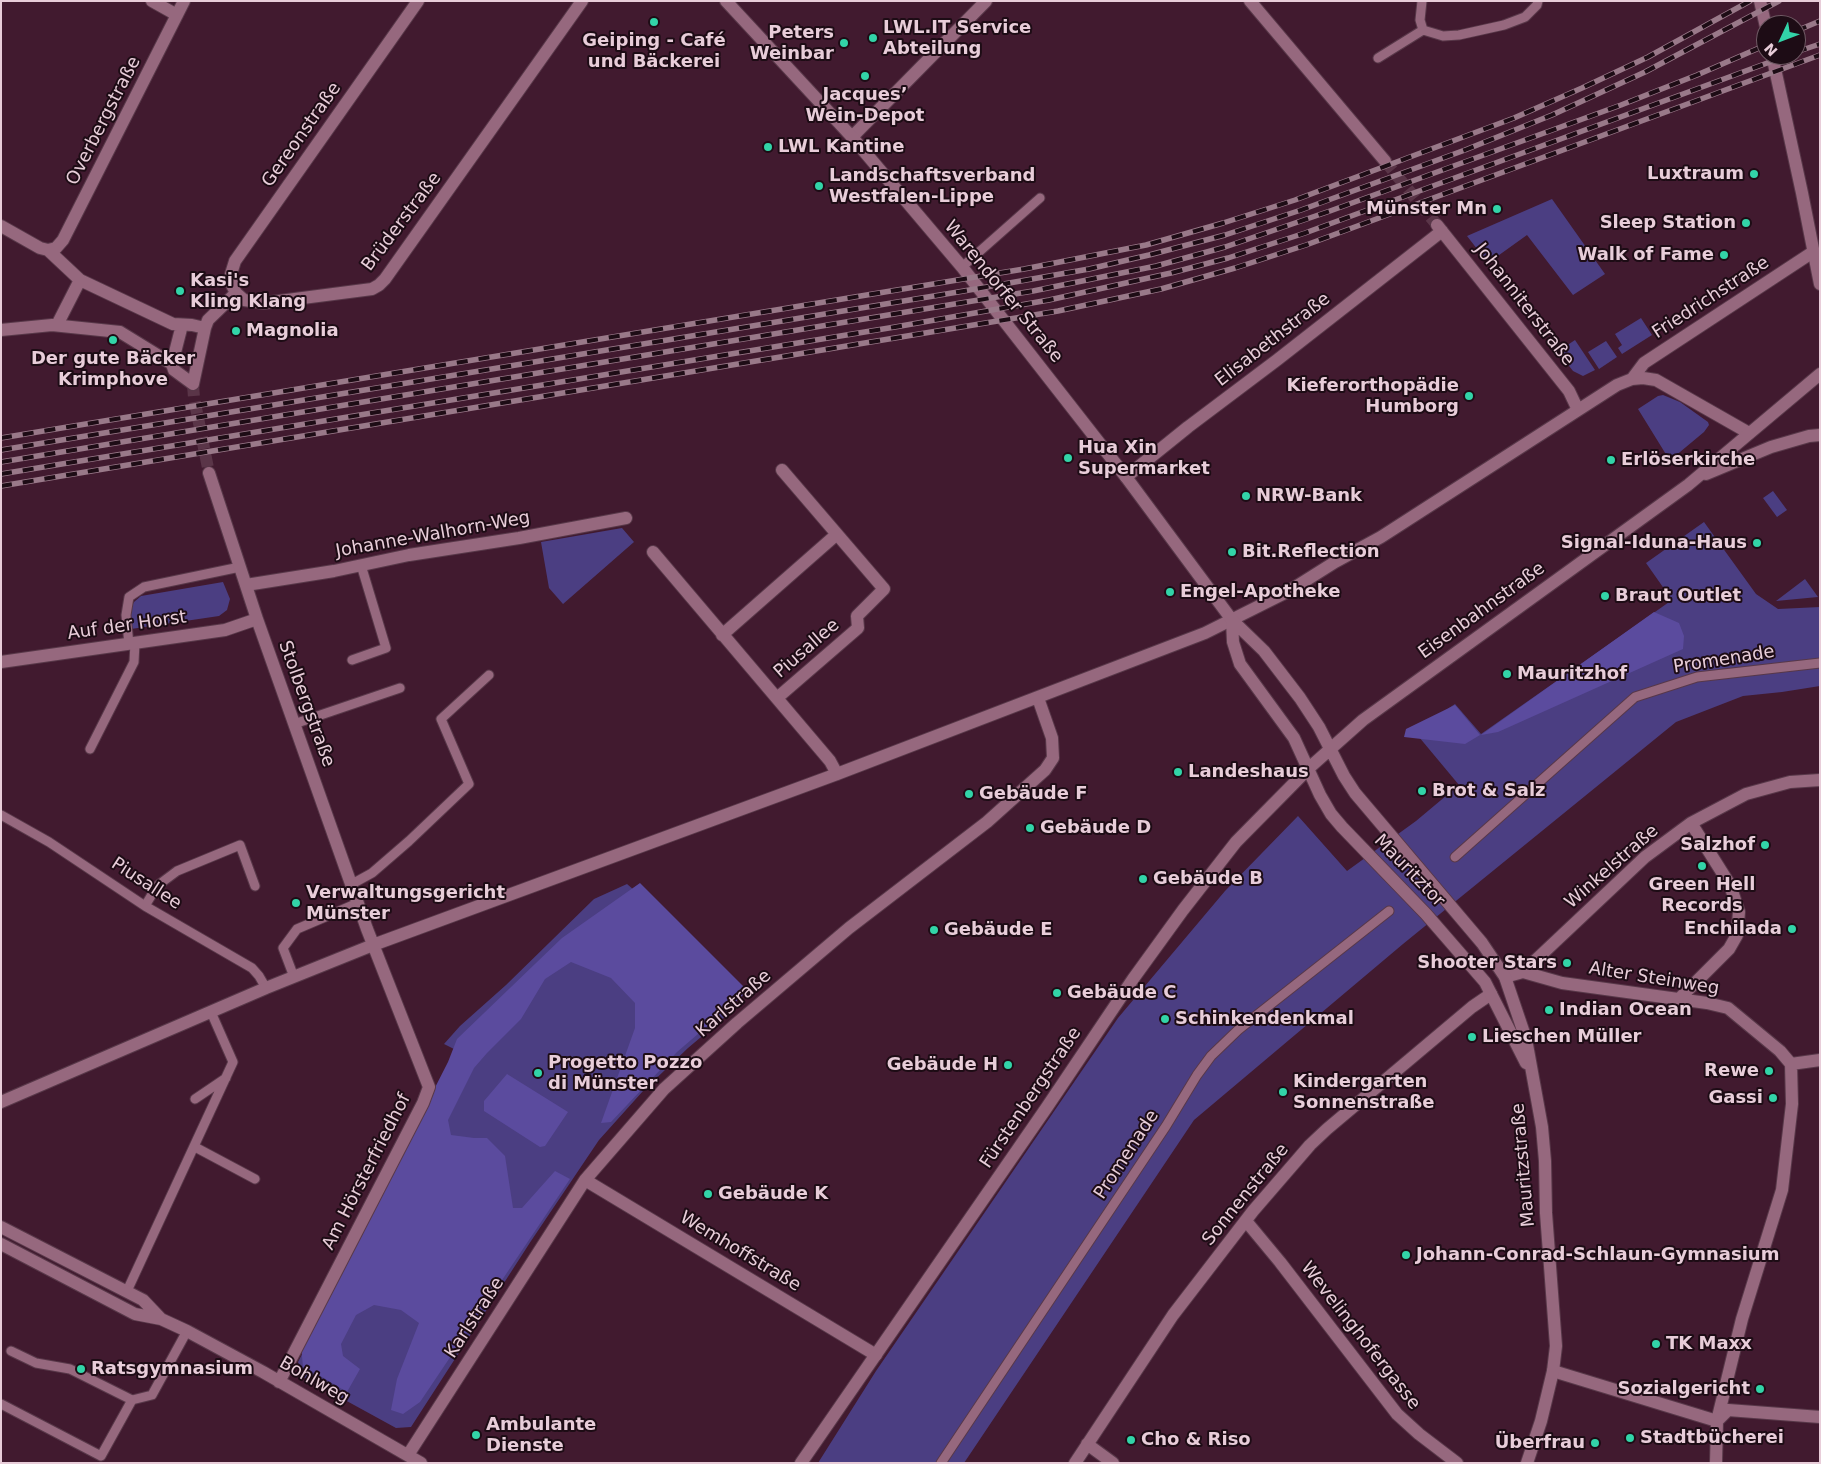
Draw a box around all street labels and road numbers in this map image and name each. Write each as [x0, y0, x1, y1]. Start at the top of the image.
street label: Overbergstraße [62, 53, 146, 189]
street label: Gereonstraße [258, 79, 346, 191]
street label: Brüderstraße [358, 168, 446, 276]
street label: Warendorfer Straße [939, 216, 1067, 368]
street label: Johanniterstraße [1470, 239, 1578, 371]
street label: Friedrichstraße [1649, 252, 1773, 344]
street label: Elisabethstraße [1211, 288, 1335, 392]
street label: Johanne-Walhorn-Weg [334, 507, 532, 563]
street label: Eisenbahnstraße [1415, 558, 1549, 664]
street label: Auf der Horst [66, 607, 188, 645]
street label: Piusallee [770, 615, 844, 683]
street label: Stolbergstraße [273, 638, 339, 770]
street label: Promenade [1672, 641, 1776, 679]
street label: Winkelstraße [1561, 820, 1663, 914]
street label: Mauritztor [1369, 830, 1449, 912]
street label: Piusallee [107, 853, 185, 915]
street label: Alter Steinweg [1587, 958, 1721, 1000]
street label: Karlstraße [692, 966, 776, 1042]
street label: Fürstenbergstraße [976, 1023, 1086, 1173]
street label: Am Hörsterfriedhof [318, 1090, 416, 1254]
street label: Mauritzstraße [1508, 1102, 1540, 1228]
street label: Promenade [1090, 1106, 1164, 1204]
street label: Sonnenstraße [1198, 1140, 1294, 1250]
street label: Wemhoffstraße [676, 1207, 804, 1297]
street label: Wevelinghofergasse [1296, 1258, 1424, 1414]
street label: Karlstraße [441, 1273, 509, 1363]
street label: Bohlweg [275, 1352, 353, 1410]

